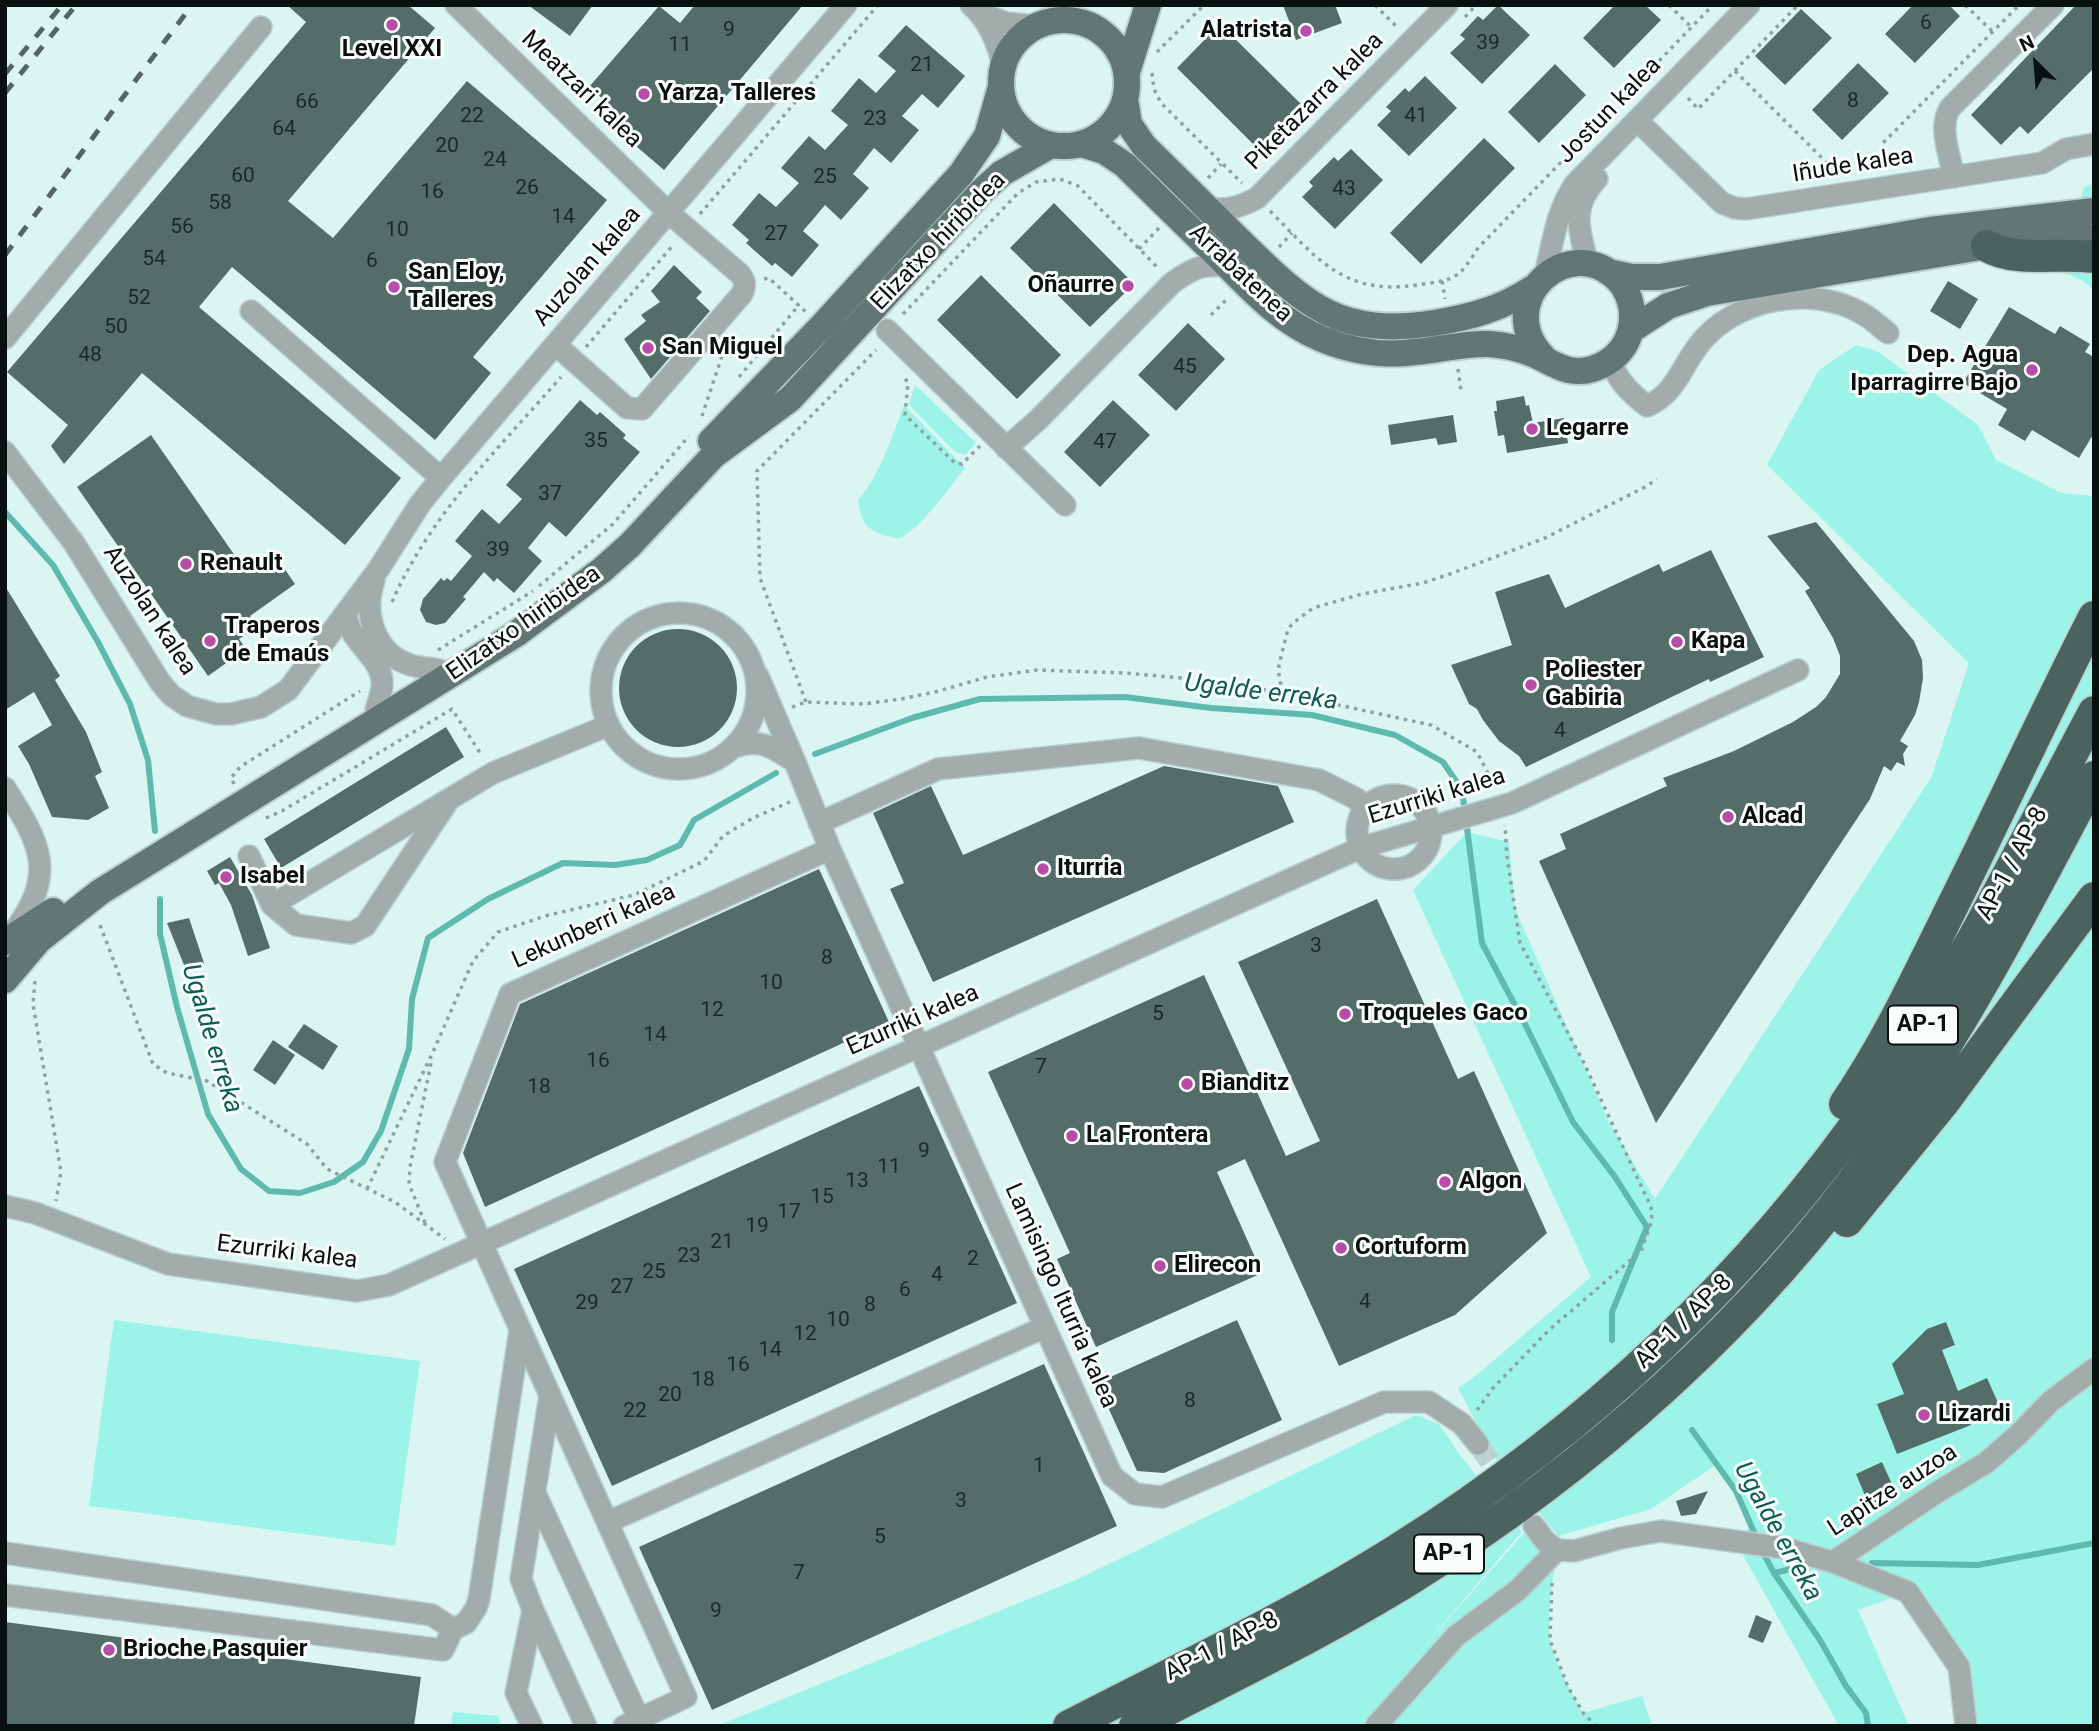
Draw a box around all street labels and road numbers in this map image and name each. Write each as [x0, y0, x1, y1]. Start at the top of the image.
street label: Meatzari kalea [515, 25, 647, 155]
street label: Piketazarra kalea [1240, 27, 1390, 177]
street label: Jostun kalea [1552, 52, 1668, 170]
street label: Iñude kalea [1790, 142, 1916, 190]
street label: Elizatxo hiribidea [866, 167, 1012, 317]
street label: Auzolan kalea [528, 201, 648, 333]
street label: Arrabatenea [1182, 219, 1298, 329]
street label: Auzolan kalea [96, 541, 202, 681]
street label: Elizatxo hiribidea [442, 560, 606, 688]
street label: Ezurriki kalea [1365, 763, 1509, 831]
street label: AP-1 / AP-8 [1971, 803, 2055, 925]
street label: Lekunberri kalea [508, 878, 680, 976]
street label: Ezurriki kalea [842, 979, 984, 1063]
road number: AP-1 [1888, 1006, 1958, 1044]
street label: Lamisingo Iturria kalea [997, 1179, 1123, 1413]
street label: Ezurriki kalea [215, 1230, 359, 1276]
street label: AP-1 / AP-8 [1630, 1269, 1738, 1375]
street label: Lapitze auzoa [1823, 1439, 1963, 1543]
road number: AP-1 [1414, 1534, 1484, 1574]
street label: AP-1 / AP-8 [1160, 1606, 1284, 1688]

